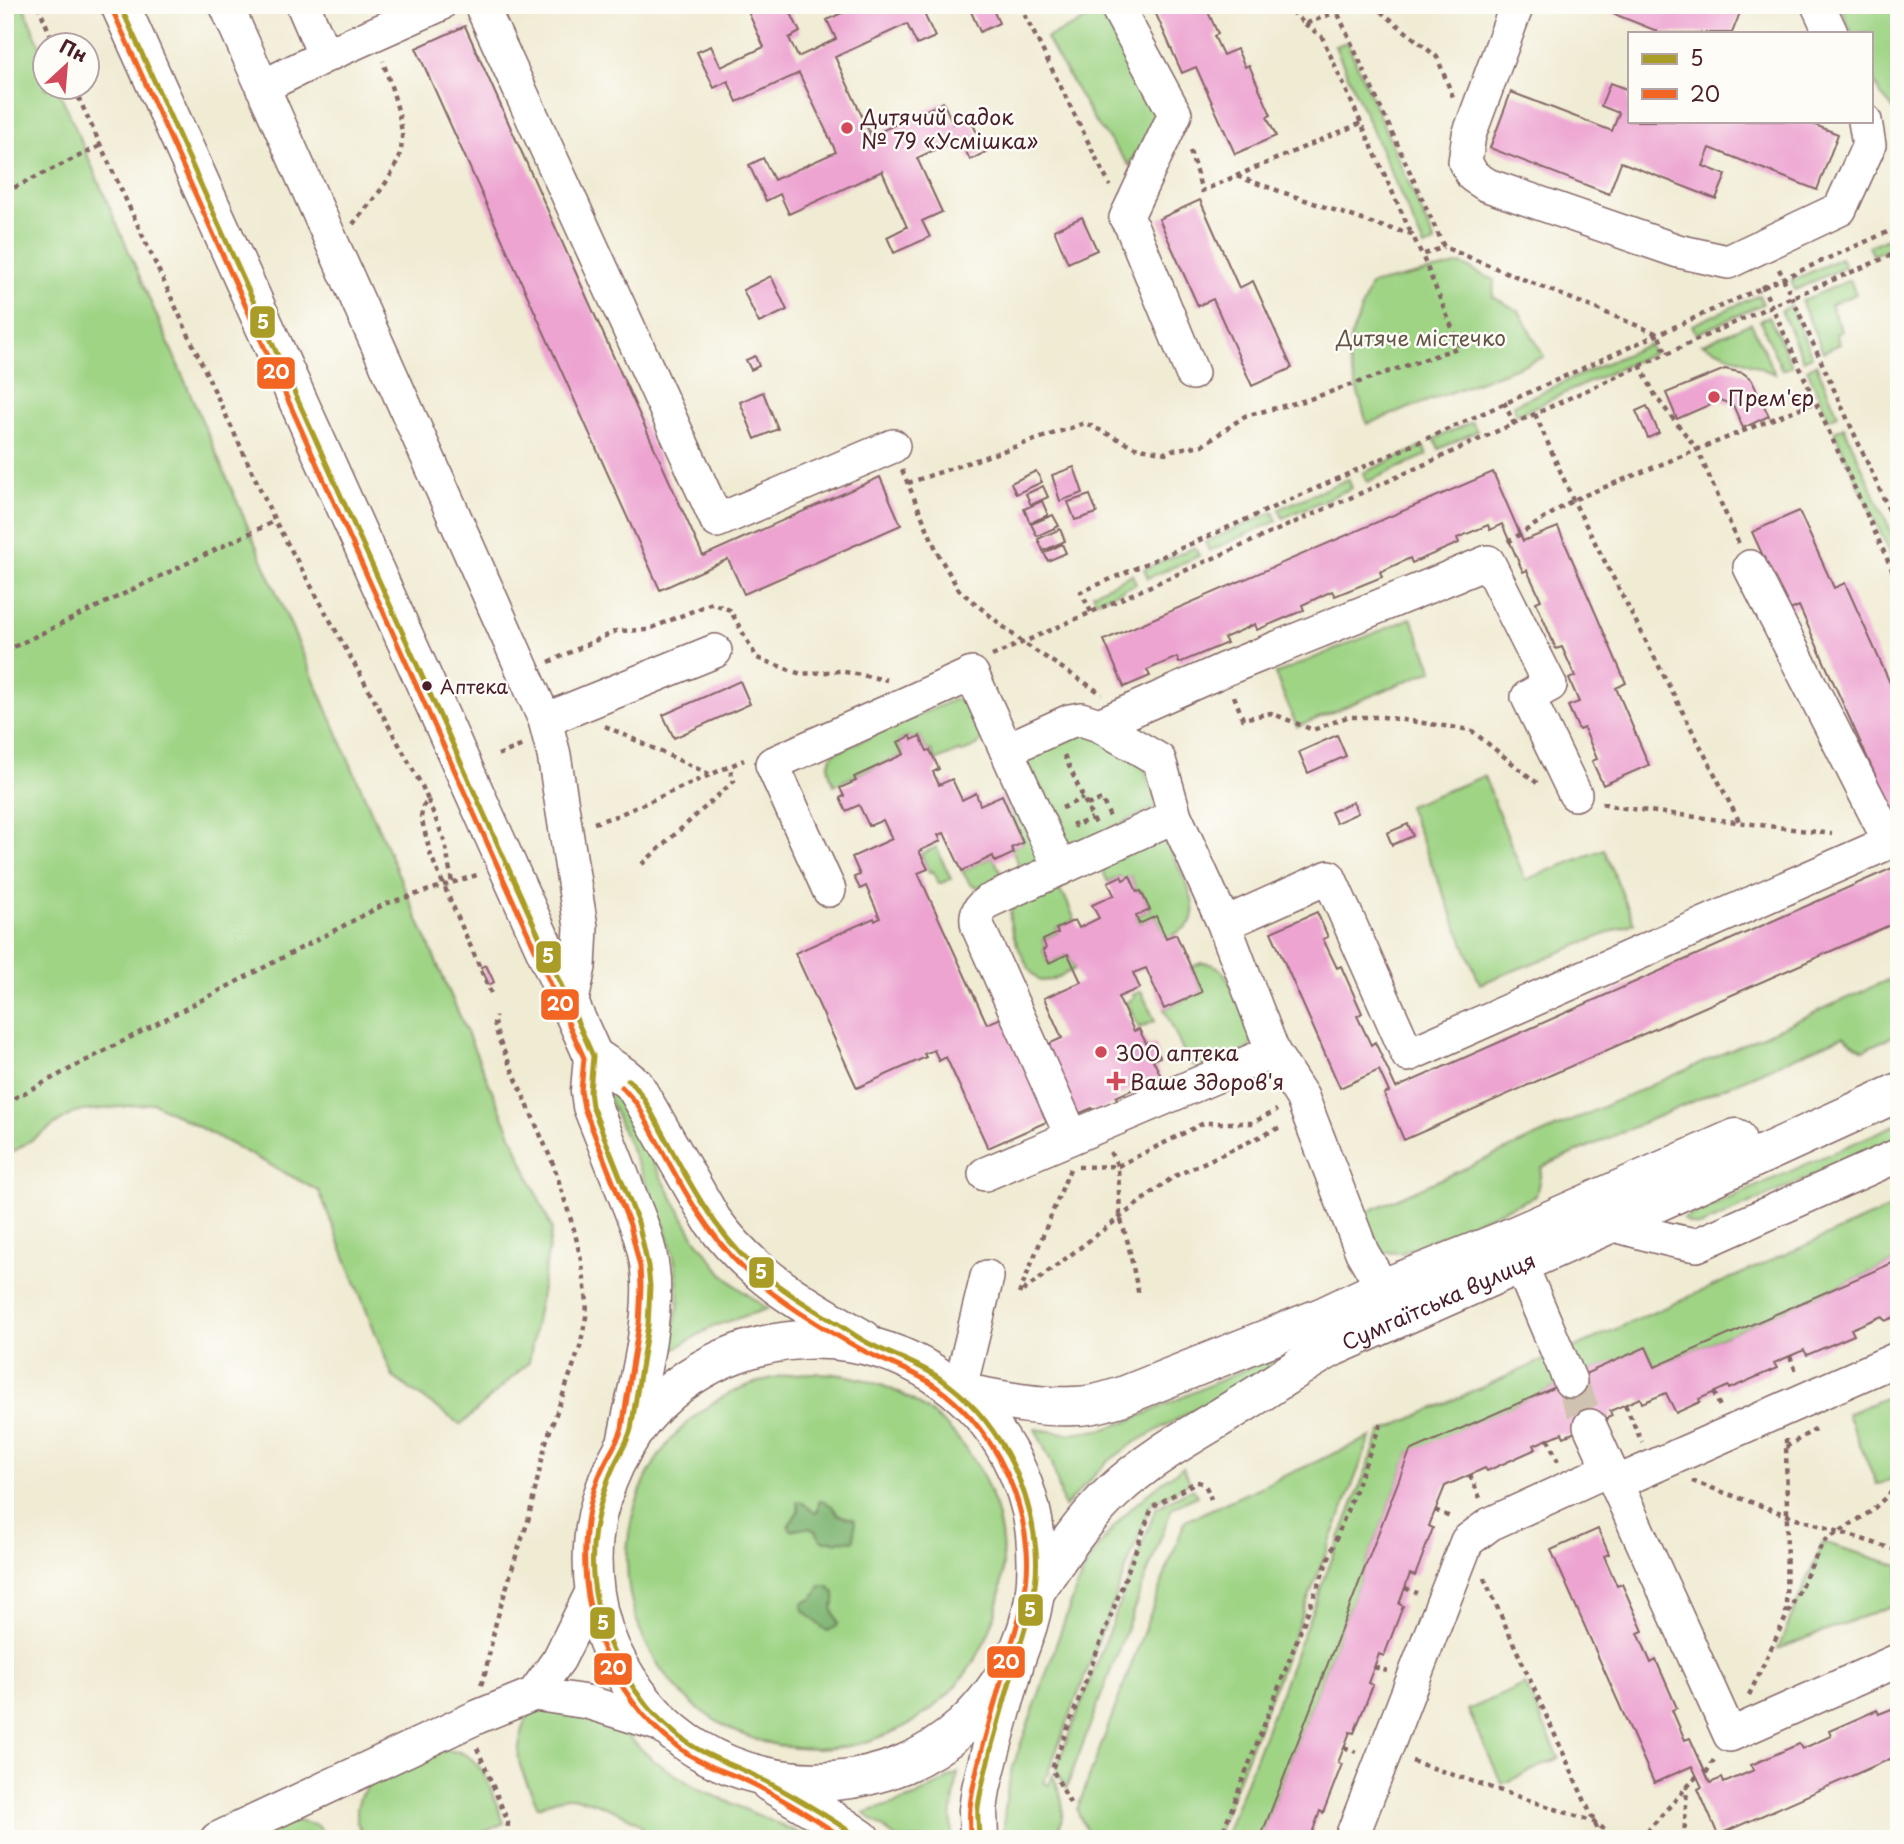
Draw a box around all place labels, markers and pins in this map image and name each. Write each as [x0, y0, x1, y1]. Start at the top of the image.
place label: Дитячий садок № 79 «Усмішка» [860, 100, 1038, 156]
marker: Дитячий садок № 79 «Усмішка» [839, 120, 855, 136]
place label: Прем'єр [1728, 381, 1814, 413]
marker: Прем'єр [1706, 389, 1722, 405]
place label: Аптека [440, 672, 508, 700]
marker: Аптека [420, 679, 434, 693]
place label: 300 аптека [1115, 1036, 1239, 1068]
marker: 300 аптека [1093, 1044, 1109, 1060]
place label: Ваше Здоров'я [1130, 1065, 1284, 1097]
marker: Ваше Здоров'я [1108, 1073, 1124, 1089]

